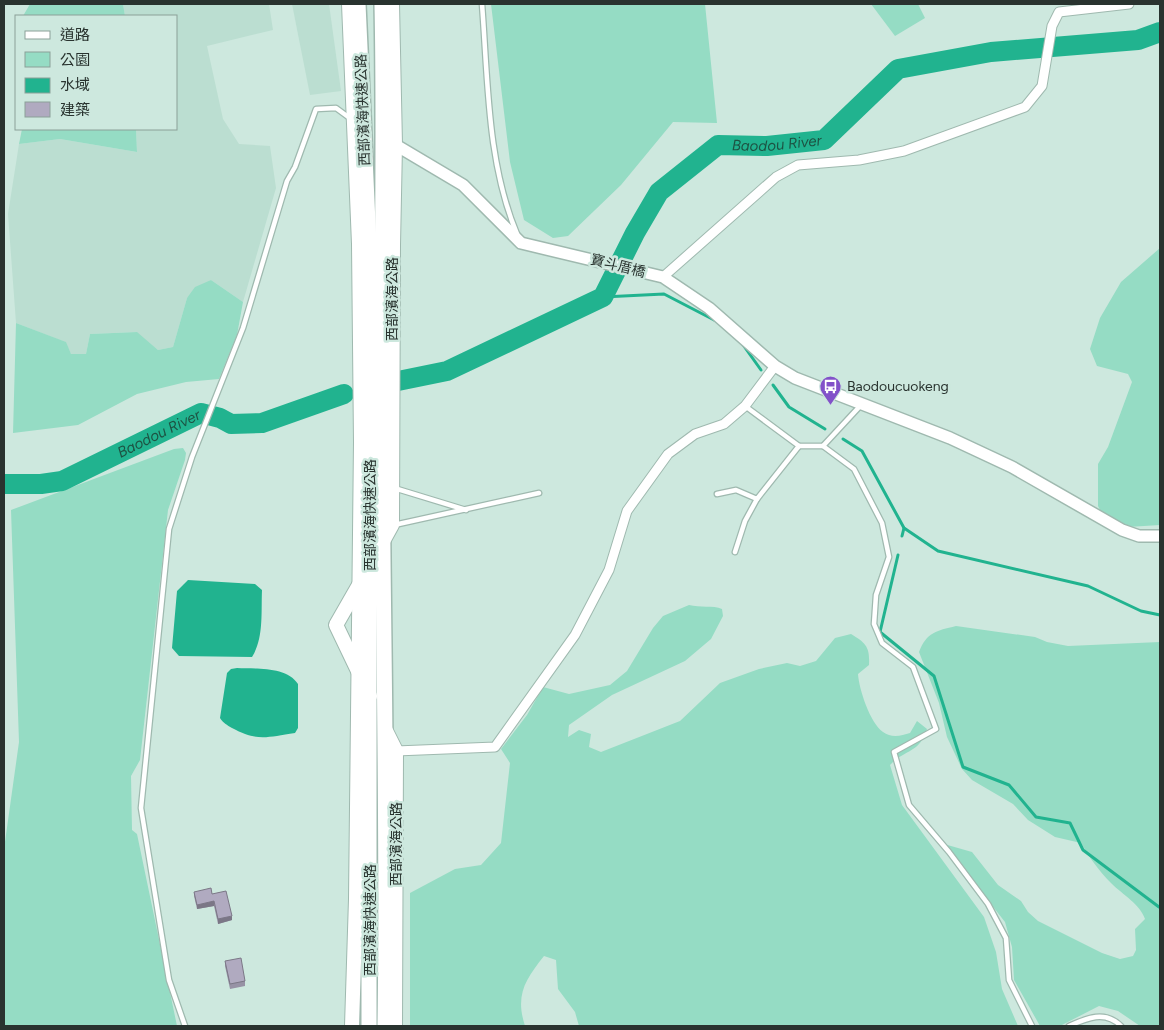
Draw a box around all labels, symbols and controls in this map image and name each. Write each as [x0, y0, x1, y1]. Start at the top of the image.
legend [15, 15, 178, 130]
text: 道路 [60, 26, 90, 44]
text: 公園 [60, 51, 90, 69]
street label: 西部濱海快速公路 [353, 54, 373, 166]
text: 水域 [60, 76, 90, 94]
text: 建築 [60, 101, 90, 119]
water label: Baodou River [732, 131, 823, 155]
street label: 寶斗厝橋 [589, 251, 647, 281]
street label: 西部濱海公路 [384, 257, 401, 341]
bus stop icon: Baodoucuokeng [819, 374, 843, 405]
place label: Baodoucuokeng [847, 378, 949, 395]
water label: Baodou River [114, 405, 204, 462]
street label: 西部濱海快速公路 [362, 459, 379, 571]
street label: 西部濱海公路 [388, 802, 405, 886]
street label: 西部濱海快速公路 [362, 864, 379, 976]

